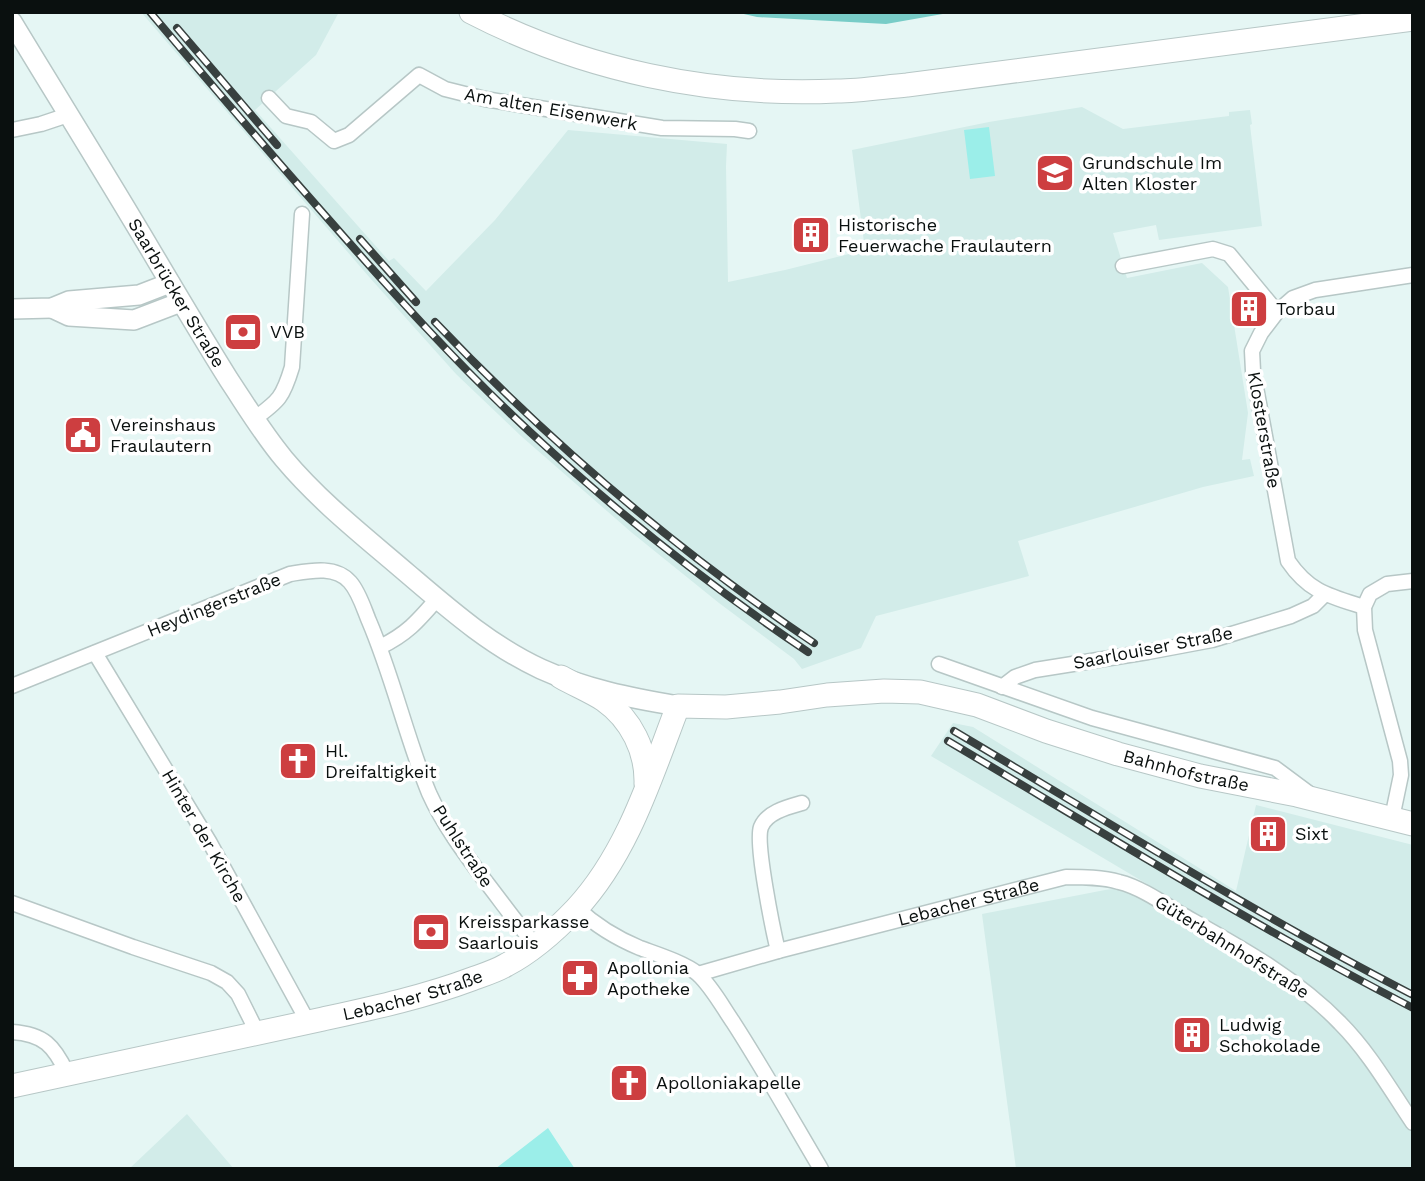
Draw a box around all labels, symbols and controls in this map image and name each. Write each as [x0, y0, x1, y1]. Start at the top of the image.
street label: Am alten Eisenwerk [463, 83, 639, 134]
school or university icon: Grundschule Im Alten Kloster [1034, 152, 1076, 194]
place label: Grundschule Im Alten Kloster [1082, 152, 1222, 194]
street label: Saarbrücker Straße [124, 214, 230, 371]
building icon: Historische Feuerwache Fraulautern [790, 214, 832, 256]
place label: Historische Feuerwache Fraulautern [838, 214, 1052, 256]
building icon: Torbau [1228, 288, 1270, 330]
place label: Torbau [1276, 298, 1336, 319]
bank icon: VVB [222, 311, 264, 353]
place label: VVB [270, 321, 305, 342]
street label: Klosterstraße [1244, 370, 1285, 490]
public building icon: Vereinshaus Fraulautern [62, 414, 104, 456]
place label: Vereinshaus Fraulautern [110, 414, 216, 456]
street label: Heydingerstraße [144, 568, 284, 641]
street label: Saarlouiser Straße [1071, 622, 1234, 673]
church icon: Hl. Dreifaltigkeit [277, 740, 319, 782]
place label: Hl. Dreifaltigkeit [325, 740, 437, 782]
street label: Bahnhofstraße [1121, 745, 1251, 795]
street label: Hinter der Kirche [158, 766, 251, 906]
street label: Puhlstraße [429, 800, 498, 891]
building icon: Sixt [1247, 813, 1289, 855]
place label: Sixt [1295, 823, 1329, 844]
street label: Lebacher Straße [896, 873, 1041, 930]
street label: Güterbahnhofstraße [1151, 891, 1313, 1003]
bank icon: Kreissparkasse Saarlouis [410, 911, 452, 953]
place label: Kreissparkasse Saarlouis [458, 911, 589, 953]
pharmacy icon: Apollonia Apotheke [559, 957, 601, 999]
place label: Apollonia Apotheke [607, 957, 690, 999]
street label: Lebacher Straße [340, 965, 486, 1024]
building icon: Ludwig Schokolade [1171, 1014, 1213, 1056]
place label: Ludwig Schokolade [1219, 1014, 1321, 1056]
church icon: Apolloniakapelle [608, 1062, 650, 1104]
place label: Apolloniakapelle [656, 1072, 801, 1093]

